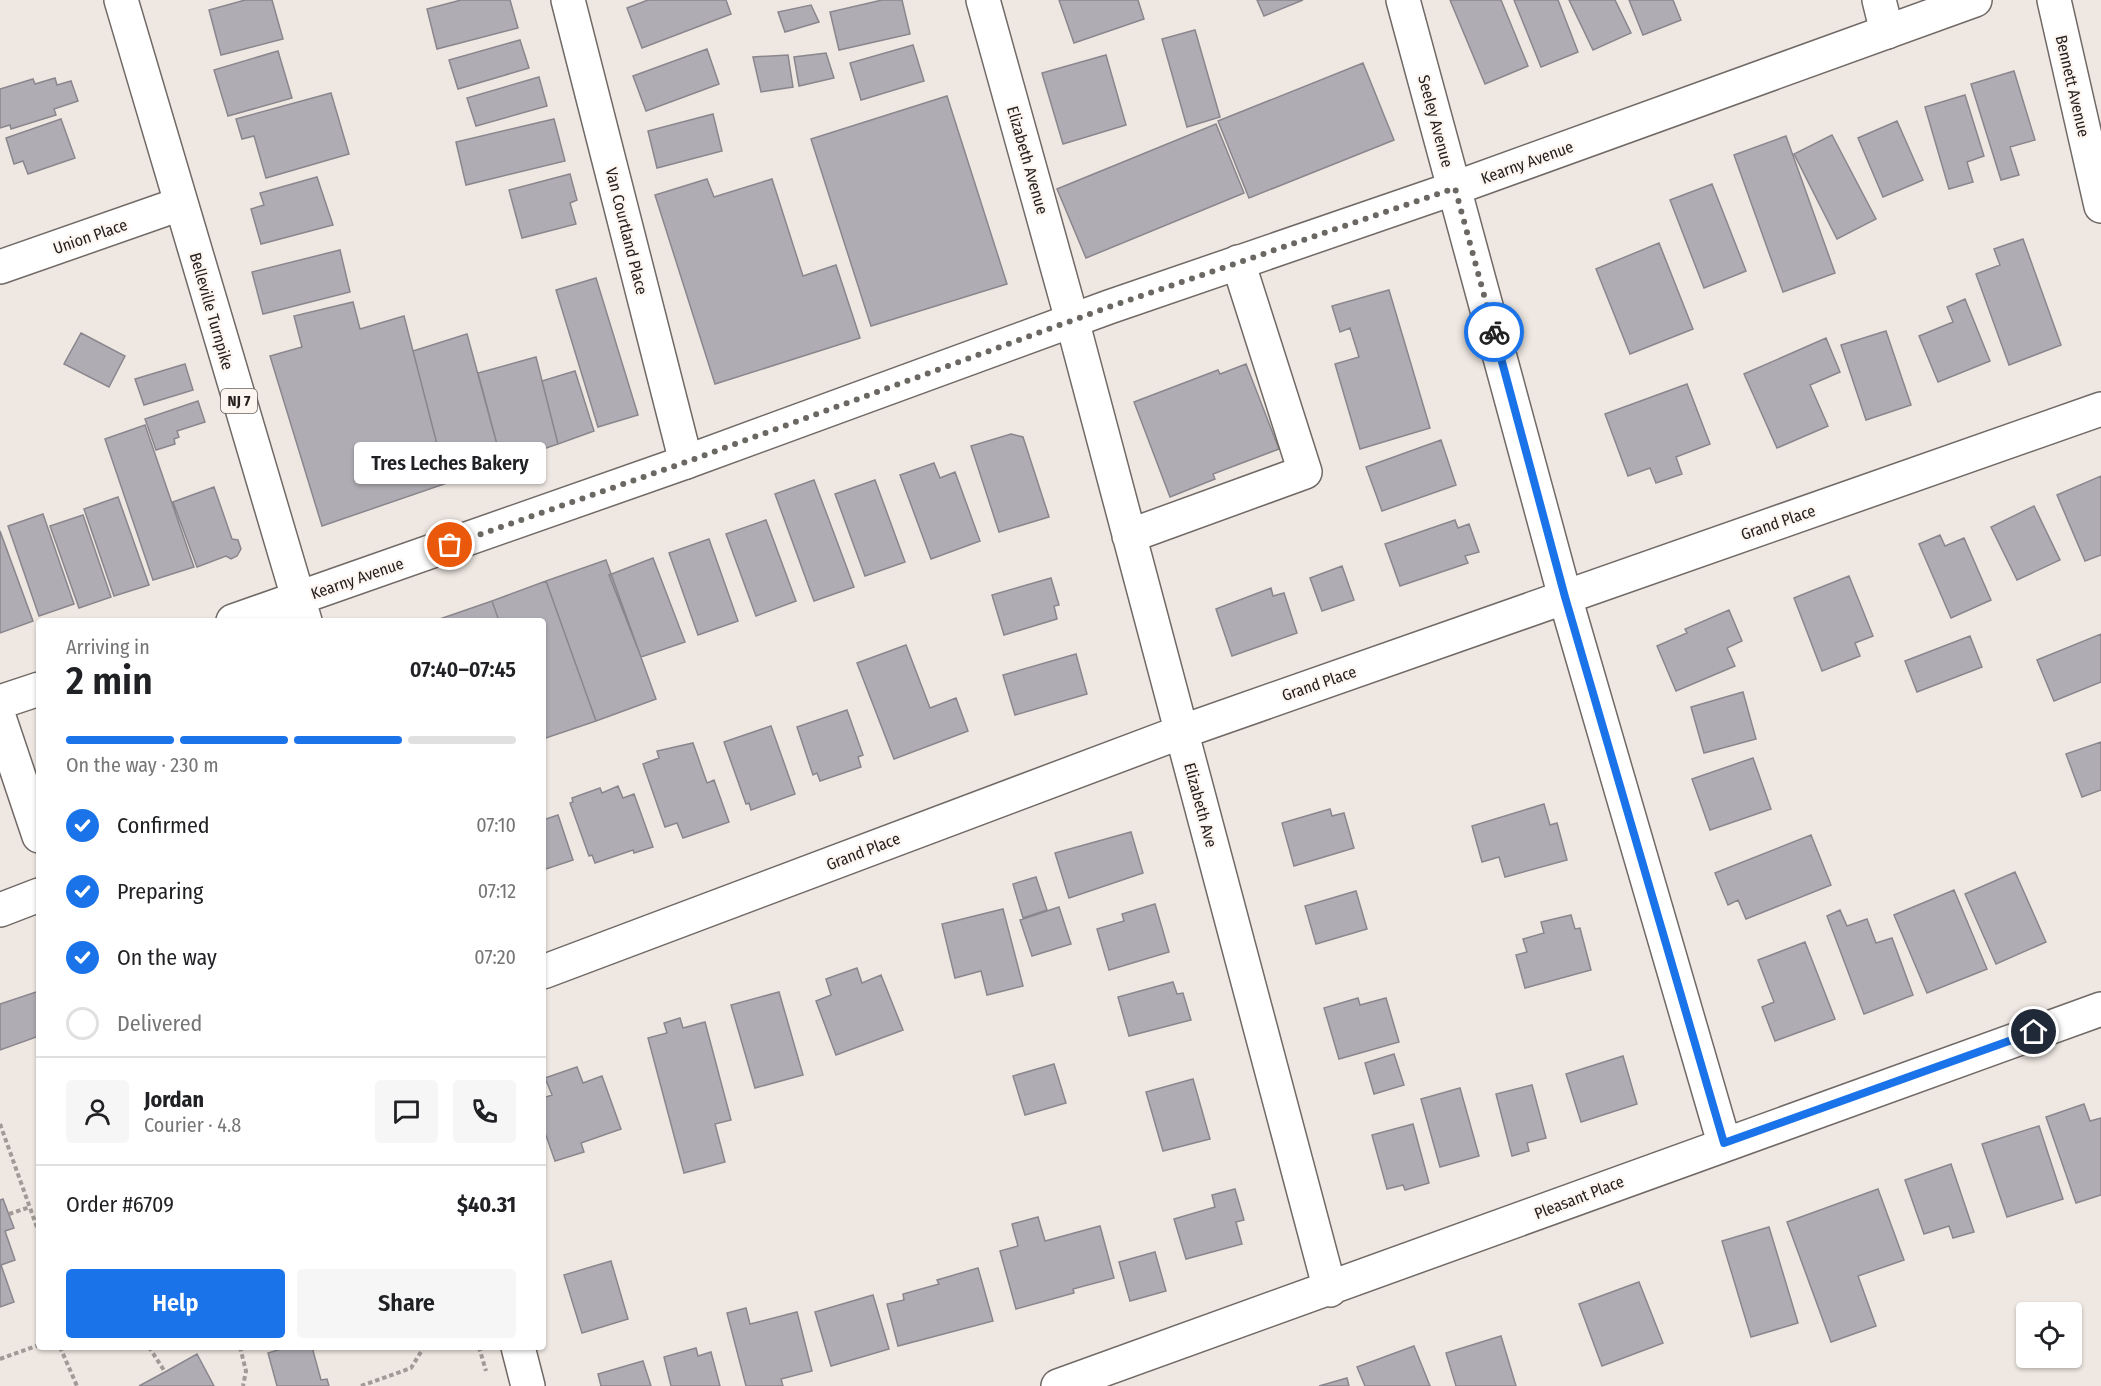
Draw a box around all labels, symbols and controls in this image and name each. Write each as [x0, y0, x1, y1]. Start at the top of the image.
street label: Bennett Avenue [2052, 33, 2093, 139]
street label: Seeley Avenue [1414, 73, 1457, 169]
street label: Elizabeth Avenue [1003, 104, 1052, 216]
street label: Kearny Avenue [1478, 137, 1576, 188]
street label: Van Courtland Place [602, 166, 652, 297]
street label: Union Place [51, 215, 130, 258]
street label: Belleville Turnpike [186, 250, 237, 372]
courier [1464, 302, 1524, 362]
icon: bike [1478, 316, 1511, 349]
road number: NJ 7 [221, 389, 257, 413]
callout: Tres Leches Bakery [354, 443, 546, 485]
text: Tres Leches Bakery [371, 451, 529, 475]
street label: Grand Place [1738, 501, 1818, 544]
pin [424, 519, 475, 570]
icon: bag [433, 528, 466, 561]
street label: Kearny Avenue [308, 554, 406, 603]
text: Arriving in [66, 635, 150, 659]
text: 07:40–07:45 [410, 656, 516, 683]
text: 2 min [66, 658, 153, 704]
street label: Grand Place [1279, 662, 1359, 705]
text: On the way · 230 m [66, 753, 219, 777]
street label: Elizabeth Ave [1180, 761, 1221, 850]
icon: check [66, 809, 99, 842]
text: Confirmed [117, 812, 210, 839]
text: 07:10 [476, 813, 516, 837]
street label: Grand Place [824, 829, 903, 874]
icon: check [66, 875, 99, 908]
text: Preparing [117, 878, 203, 905]
text: 07:12 [478, 879, 516, 903]
icon: check [66, 941, 99, 974]
text: On the way [117, 944, 217, 971]
text: 07:20 [474, 945, 516, 969]
pin [2008, 1006, 2059, 1057]
text: Delivered [117, 1010, 202, 1037]
icon: home [2017, 1015, 2050, 1048]
button: person [66, 1080, 129, 1143]
button: chat [375, 1080, 438, 1143]
button: phone [453, 1080, 516, 1143]
text: Jordan [144, 1086, 204, 1113]
text: Courier · 4.8 [144, 1113, 241, 1137]
street label: Pleasant Place [1532, 1172, 1627, 1223]
text: Order #6709 [66, 1191, 174, 1218]
text: $40.31 [457, 1191, 516, 1218]
button: Help [66, 1269, 285, 1338]
button: Share [297, 1269, 516, 1338]
map controls [2016, 1302, 2082, 1368]
button: locate [2016, 1302, 2082, 1368]

